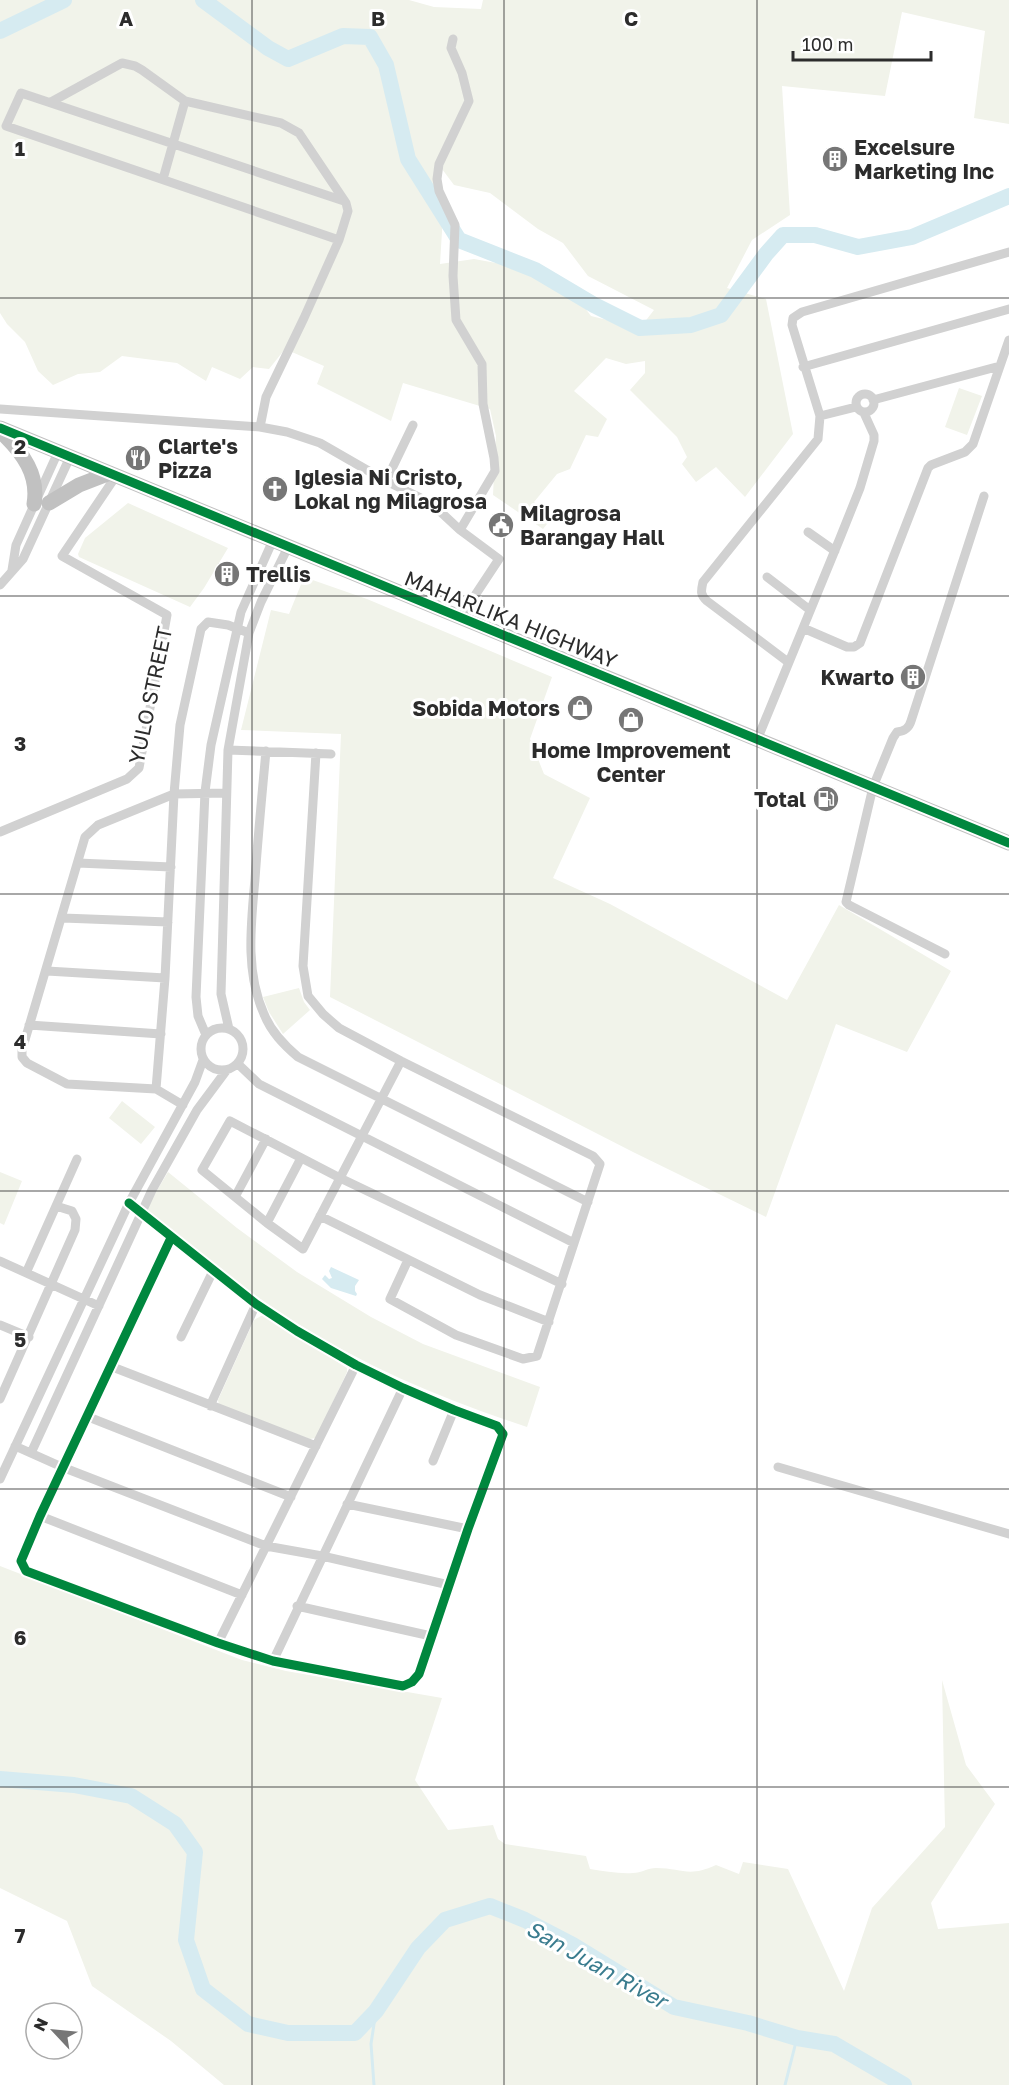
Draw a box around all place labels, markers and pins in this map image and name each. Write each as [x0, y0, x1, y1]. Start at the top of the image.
place label: Excelsure Marketing Inc [854, 134, 994, 184]
building icon: Excelsure Marketing Inc [820, 144, 850, 174]
place label: Clarte's Pizza [158, 433, 238, 483]
restaurant icon: Clarte's Pizza [123, 443, 153, 473]
place label: Iglesia Ni Cristo, Lokal ng Milagrosa [294, 464, 487, 514]
church icon: Iglesia Ni Cristo, Lokal ng Milagrosa [260, 474, 290, 504]
place label: Milagrosa Barangay Hall [520, 500, 665, 550]
public building icon: Milagrosa Barangay Hall [486, 510, 516, 540]
building icon: Trellis [212, 559, 242, 589]
place label: Trellis [246, 561, 311, 587]
building icon: Kwarto [898, 662, 928, 692]
place label: Kwarto [821, 664, 894, 690]
shop icon: Sobida Motors [565, 693, 595, 723]
place label: Sobida Motors [412, 695, 560, 721]
shop icon: Home Improvement Center [616, 705, 646, 735]
place label: Home Improvement Center [531, 737, 731, 787]
fuel station icon: Total [811, 784, 841, 814]
place label: Total [754, 786, 806, 812]

